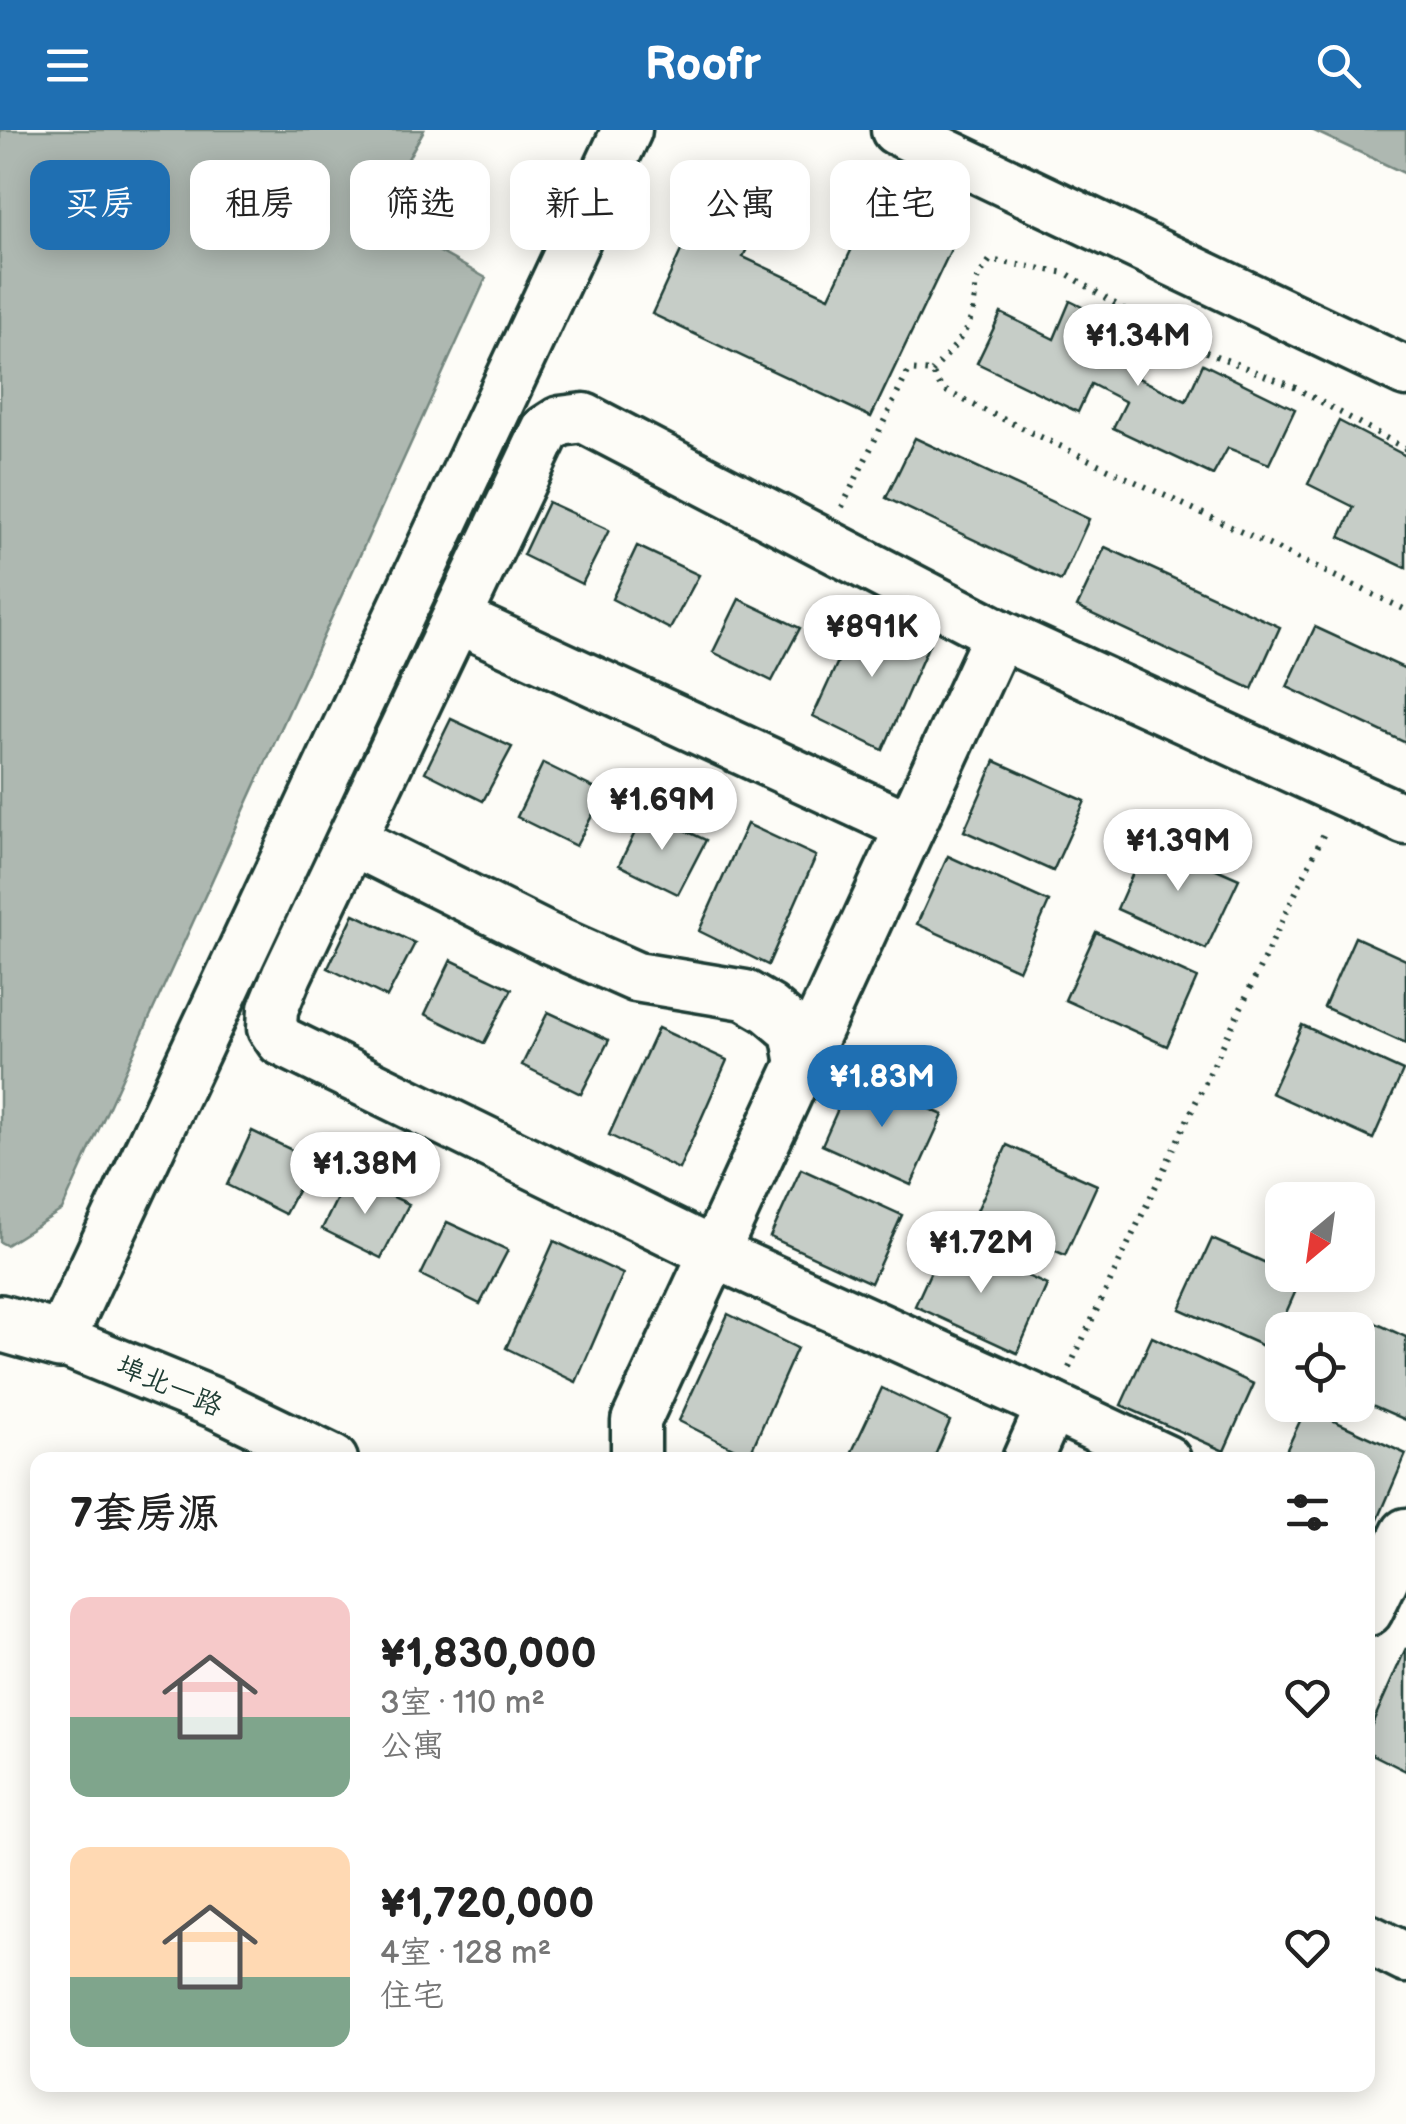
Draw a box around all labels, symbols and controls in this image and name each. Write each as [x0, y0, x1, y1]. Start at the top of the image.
icon: menu [40, 38, 95, 93]
text: Roofr [645, 38, 761, 93]
icon: search [1311, 38, 1366, 93]
chip: 买房 [30, 160, 170, 250]
chip: 租房 [190, 160, 330, 250]
chip: 筛选 [350, 160, 490, 250]
chip: 新上 [510, 160, 650, 250]
chip: 公寓 [670, 160, 810, 250]
chip: 住宅 [830, 160, 970, 250]
pin: ¥1.34M [1057, 304, 1219, 389]
text: ¥1.34M [1085, 317, 1191, 356]
pin: ¥891K [802, 595, 942, 680]
text: ¥891K [826, 608, 918, 647]
pin: ¥1.69M [581, 768, 743, 853]
text: ¥1.69M [609, 781, 715, 820]
pin: ¥1.39M [1097, 809, 1259, 894]
text: ¥1.39M [1125, 822, 1231, 861]
pin: ¥1.83M [801, 1045, 963, 1130]
text: ¥1.83M [829, 1058, 935, 1097]
pin: ¥1.38M [284, 1132, 446, 1217]
text: ¥1.38M [312, 1145, 418, 1184]
north arrow [1265, 1182, 1375, 1292]
map controls [1265, 1182, 1375, 1422]
pin: ¥1.72M [900, 1211, 1062, 1296]
text: ¥1.72M [929, 1224, 1033, 1263]
button: locate [1265, 1312, 1375, 1422]
street label: 埠北一路 [111, 1349, 227, 1423]
icon: filters [1280, 1485, 1335, 1540]
text: 7套房源 [70, 1489, 219, 1540]
text: ¥1,830,000 [380, 1629, 597, 1680]
icon: home [150, 1637, 270, 1757]
icon: heart [1280, 1670, 1335, 1725]
text: 3室 · 110 m² [380, 1684, 545, 1723]
text: 公寓 [380, 1727, 444, 1766]
text: ¥1,720,000 [380, 1879, 594, 1930]
icon: home [150, 1887, 270, 2007]
icon: heart [1280, 1920, 1335, 1975]
text: 4室 · 128 m² [380, 1934, 551, 1973]
text: 住宅 [380, 1977, 444, 2016]

